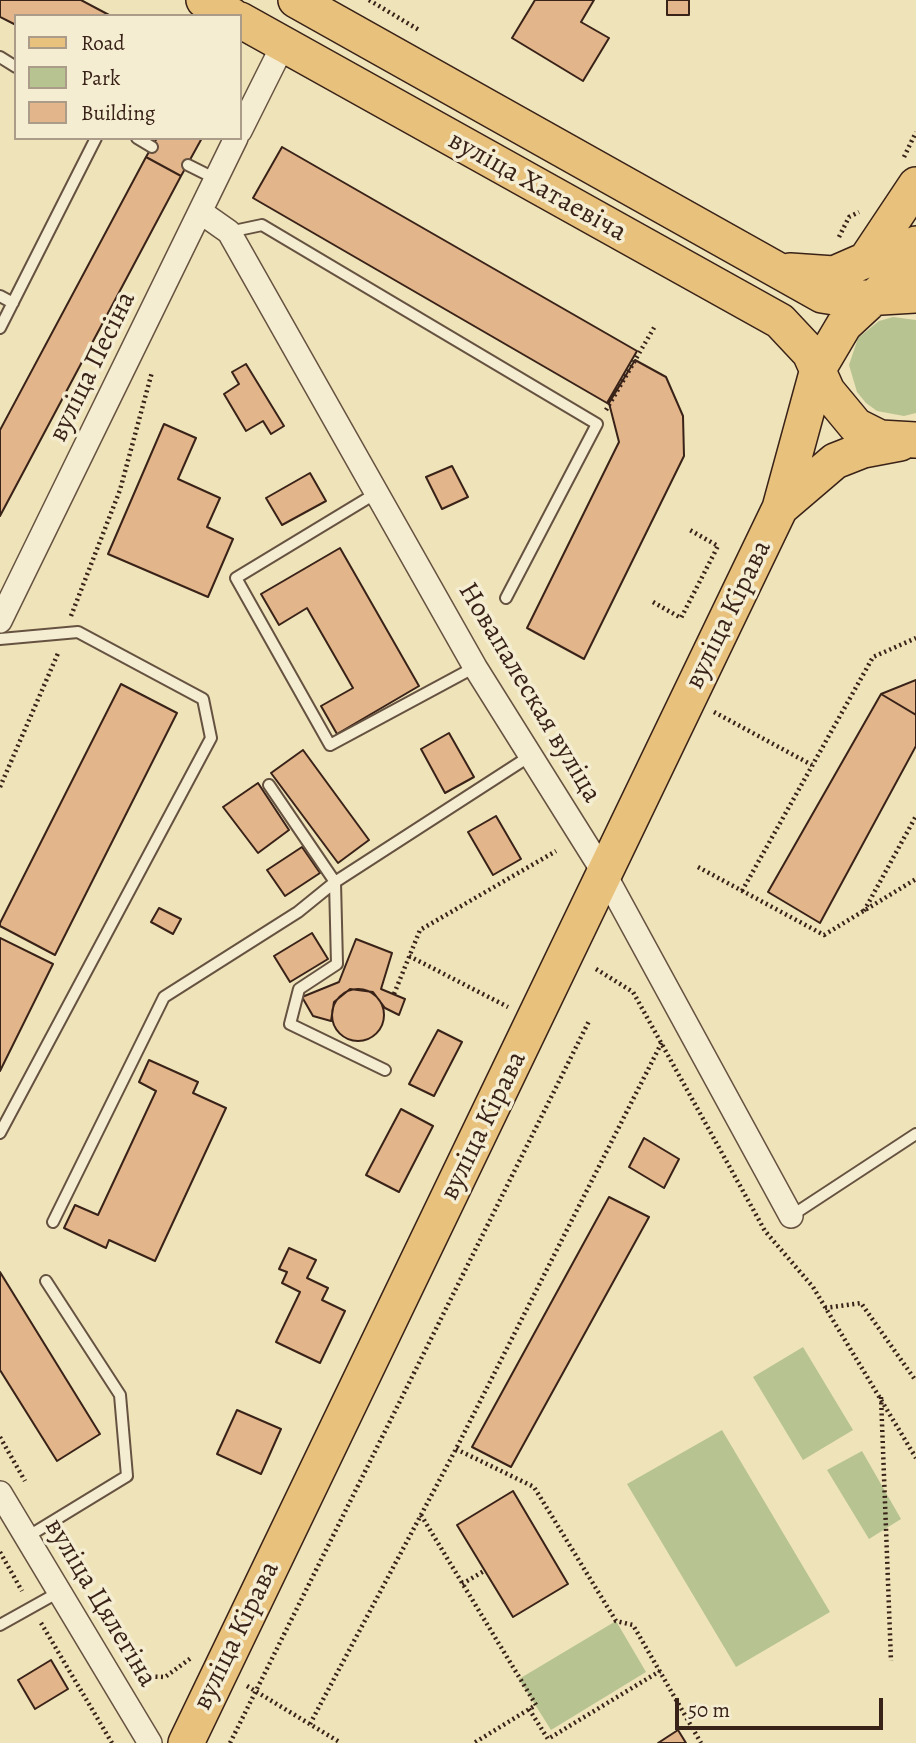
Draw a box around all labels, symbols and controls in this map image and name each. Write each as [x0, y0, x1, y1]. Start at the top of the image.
legend [14, 14, 242, 140]
text: Road [81, 29, 125, 57]
text: Park [81, 64, 120, 92]
text: Building [81, 99, 155, 127]
street label: вуліца Хатаевіча [442, 124, 632, 250]
street label: вуліца Песіна [42, 286, 144, 448]
street label: вуліца Кірава [679, 535, 779, 695]
street label: Новапалеская вуліца [450, 577, 608, 809]
street label: вуліца Кірава [434, 1046, 534, 1206]
street label: вуліца Цялегіна [36, 1513, 164, 1693]
street label: вуліца Кірава [187, 1556, 287, 1716]
scale bar [678, 1684, 886, 1728]
text: 50 m [688, 1696, 730, 1724]

